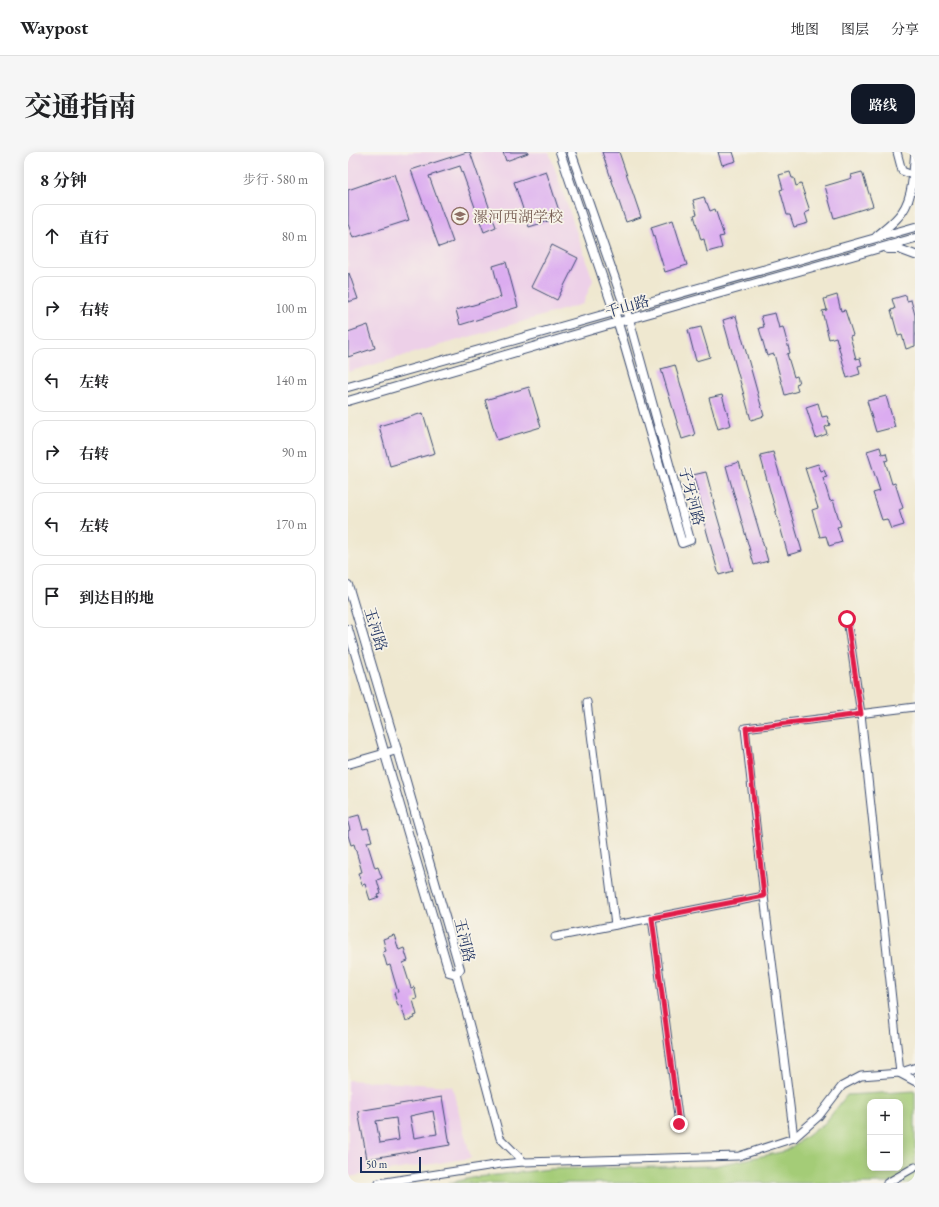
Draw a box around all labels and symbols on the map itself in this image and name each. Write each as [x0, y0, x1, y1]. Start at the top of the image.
school or university icon: 漯河西湖学校 [450, 206, 470, 226]
place label: 漯河西湖学校 [473, 207, 563, 226]
street label: 千山路 [603, 291, 651, 321]
street label: 子牙河路 [675, 465, 709, 527]
street label: 玉河路 [360, 605, 392, 653]
route start [838, 610, 856, 628]
street label: 玉河路 [451, 916, 479, 964]
route end [670, 1115, 688, 1133]
scale bar [360, 1155, 421, 1174]

